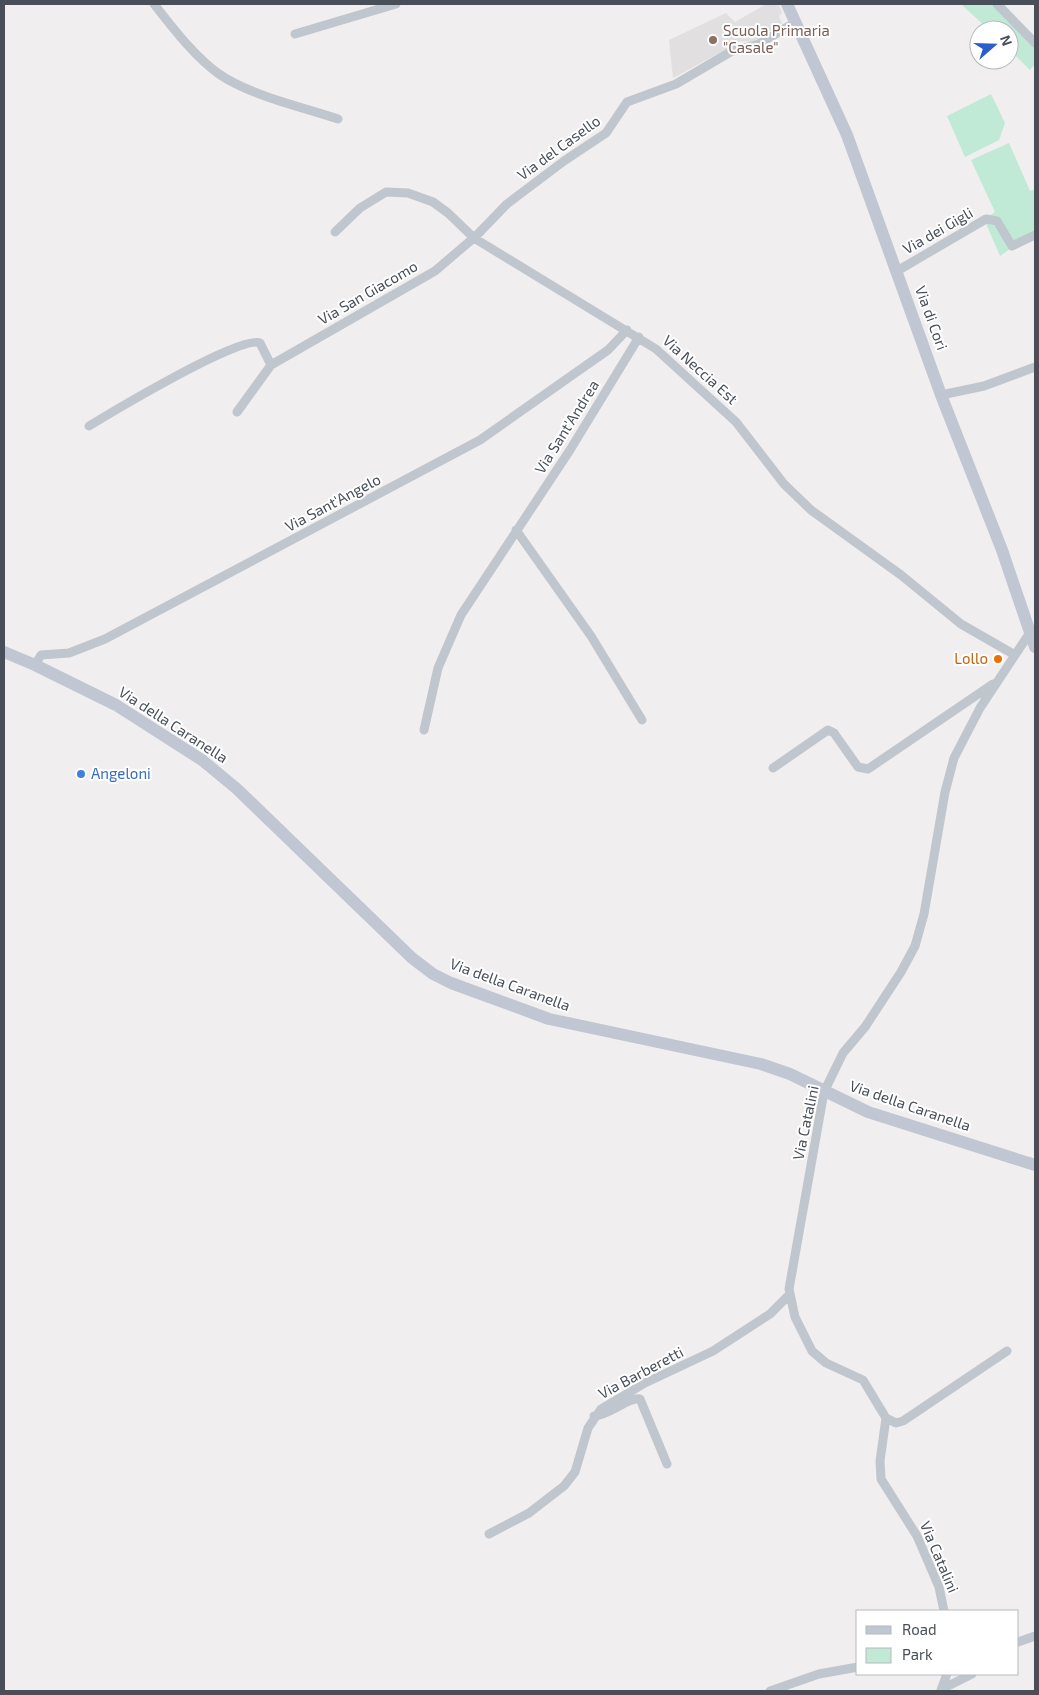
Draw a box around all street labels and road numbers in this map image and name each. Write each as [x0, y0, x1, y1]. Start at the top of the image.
street label: Via del Casello [513, 111, 604, 183]
street label: Via dei Gigli [899, 203, 976, 257]
street label: Via San Giacomo [315, 256, 420, 328]
street label: Via di Cori [912, 283, 952, 352]
street label: Via Neccia Est [659, 331, 742, 408]
street label: Via Sant'Andrea [530, 376, 602, 477]
street label: Via Sant'Angelo [282, 469, 383, 535]
street label: Via della Caranella [116, 682, 232, 766]
street label: Via della Caranella [448, 954, 573, 1014]
street label: Via della Caranella [848, 1076, 973, 1134]
street label: Via Catalini [788, 1084, 822, 1162]
street label: Via Barberetti [595, 1342, 686, 1402]
street label: Via Catalini [917, 1518, 963, 1595]

